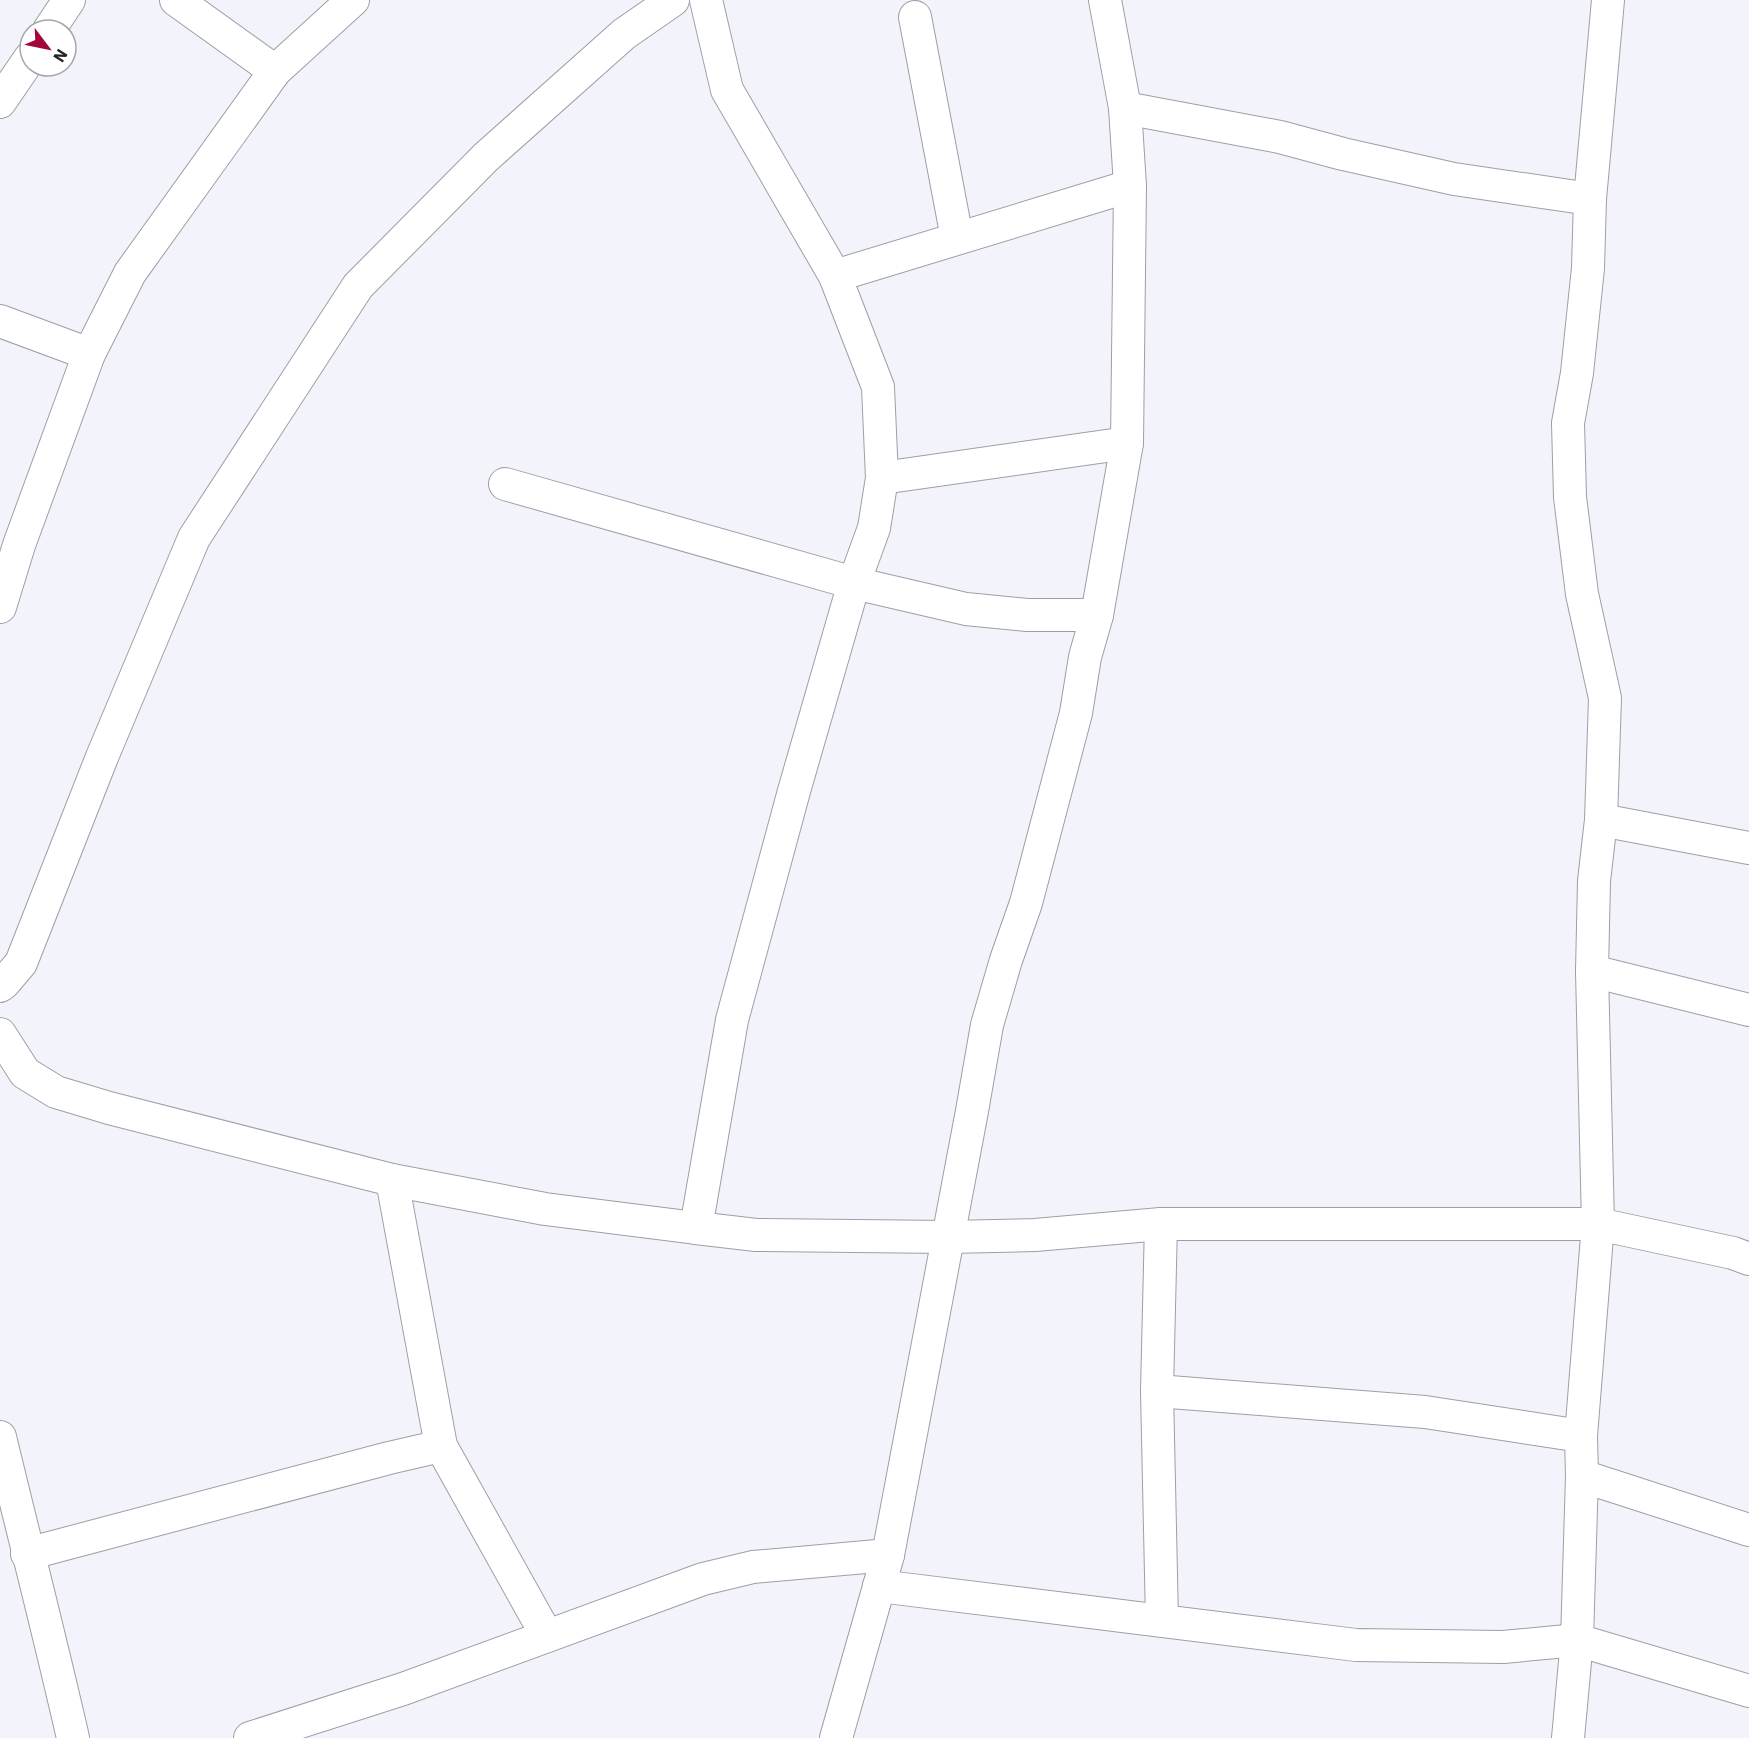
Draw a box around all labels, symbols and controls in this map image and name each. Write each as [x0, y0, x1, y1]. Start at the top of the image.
north arrow [18, 18, 78, 78]
text: N [49, 46, 72, 66]

